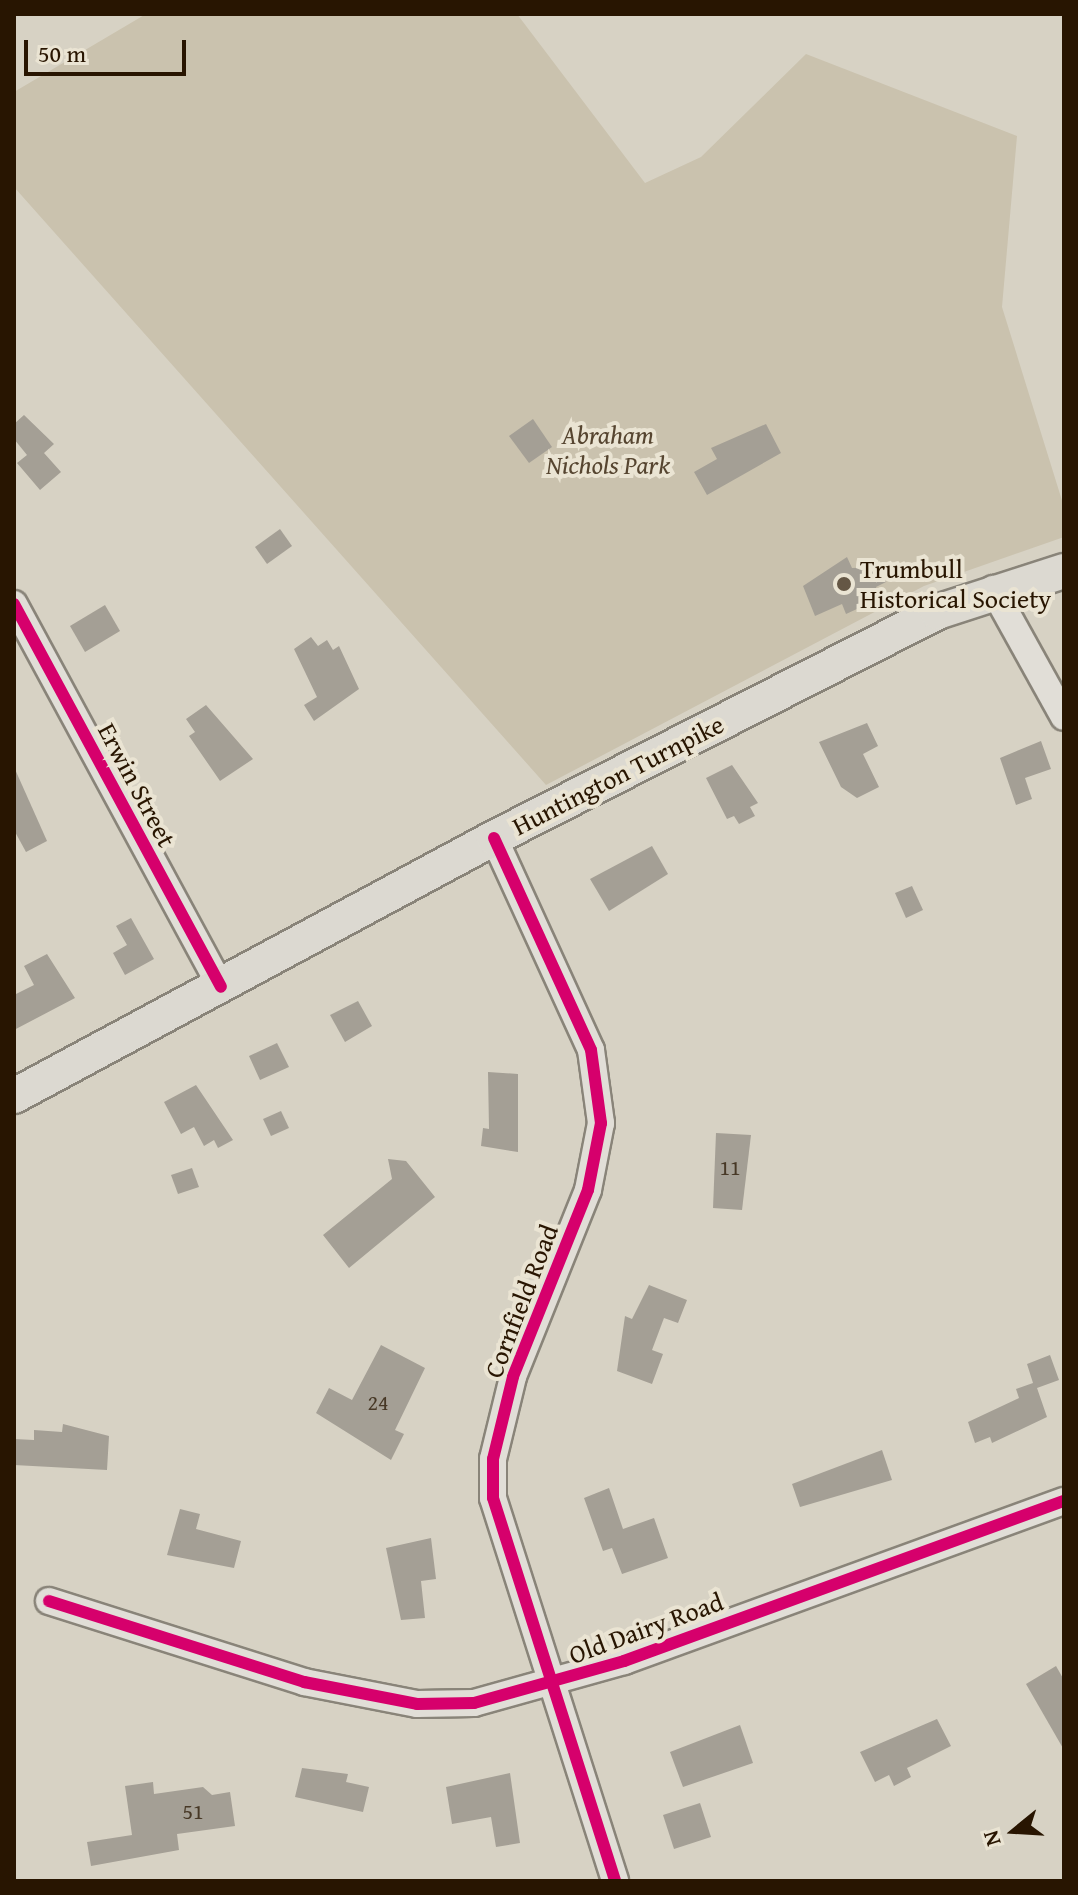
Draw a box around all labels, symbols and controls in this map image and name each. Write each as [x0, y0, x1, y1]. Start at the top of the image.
scale bar [28, 24, 190, 74]
text: 50 m [38, 36, 86, 71]
park label: Abraham Nichols Park [546, 419, 670, 480]
place label: Trumbull Historical Society [860, 553, 1051, 614]
marker: Trumbull Historical Society [835, 575, 853, 593]
street label: Huntington Turnpike [507, 708, 729, 842]
street label: Erwin Street [91, 718, 183, 852]
house number: 11 [719, 1155, 741, 1181]
street label: Cornfield Road [477, 1220, 565, 1382]
house number: 24 [367, 1390, 389, 1416]
street label: Old Dairy Road [565, 1586, 727, 1670]
north arrow [974, 1791, 1054, 1871]
house number: 51 [182, 1799, 204, 1825]
text: N [974, 1826, 1009, 1850]

